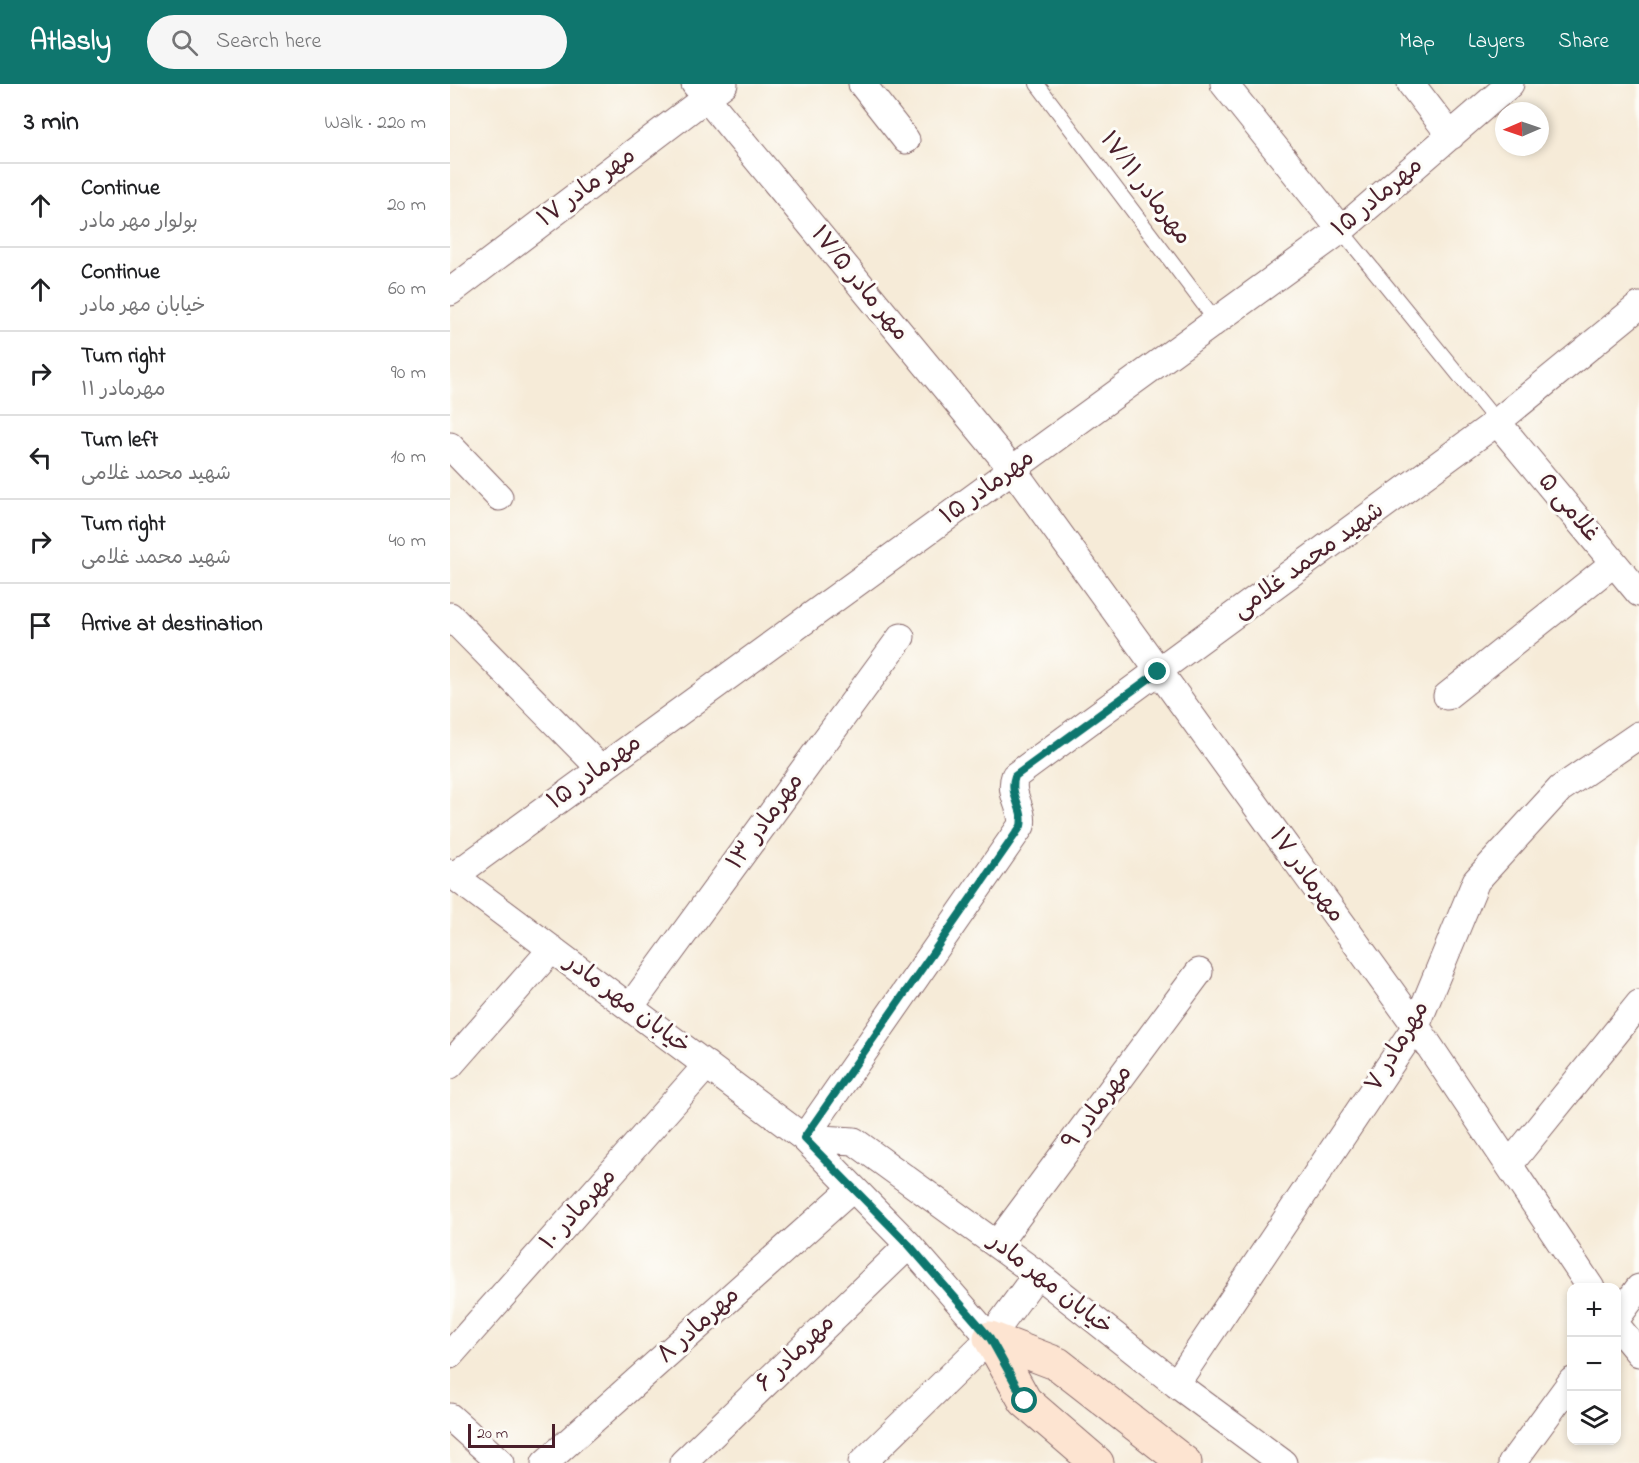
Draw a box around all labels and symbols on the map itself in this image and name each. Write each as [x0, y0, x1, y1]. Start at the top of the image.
north arrow [1495, 102, 1549, 156]
street label: مهرمادر ۱۷/۱۱ [1090, 125, 1200, 253]
street label: مهر مادر ۱۷ [530, 139, 644, 237]
street label: مهرمادر ۱۵ [1325, 149, 1431, 247]
street label: مهر مادر ۱۷/۵ [801, 219, 917, 349]
street label: مهرمادر ۱۵ [933, 442, 1043, 534]
street label: غلامی ۵ [1529, 466, 1607, 550]
street label: شهید محمد غلامی [1226, 494, 1392, 628]
route end [1144, 658, 1170, 684]
street label: مهرمادر ۱۵ [540, 727, 650, 819]
street label: مهرمادر ۱۳ [719, 766, 813, 878]
street label: مهرمادر ۱۷ [1260, 821, 1352, 931]
street label: خیابان مهر مادر [555, 945, 697, 1064]
street label: مهرمادر ۷ [1357, 995, 1439, 1099]
street label: مهرمادر ۹ [1054, 1058, 1142, 1158]
street label: مهرمادر ۱۰ [532, 1161, 626, 1259]
street label: خیابان مهر مادر [979, 1224, 1120, 1345]
street label: مهرمادر ۸ [650, 1279, 748, 1373]
street label: مهرمادر ۶ [748, 1307, 844, 1401]
route start [1011, 1387, 1037, 1413]
scale bar [468, 1421, 555, 1448]

